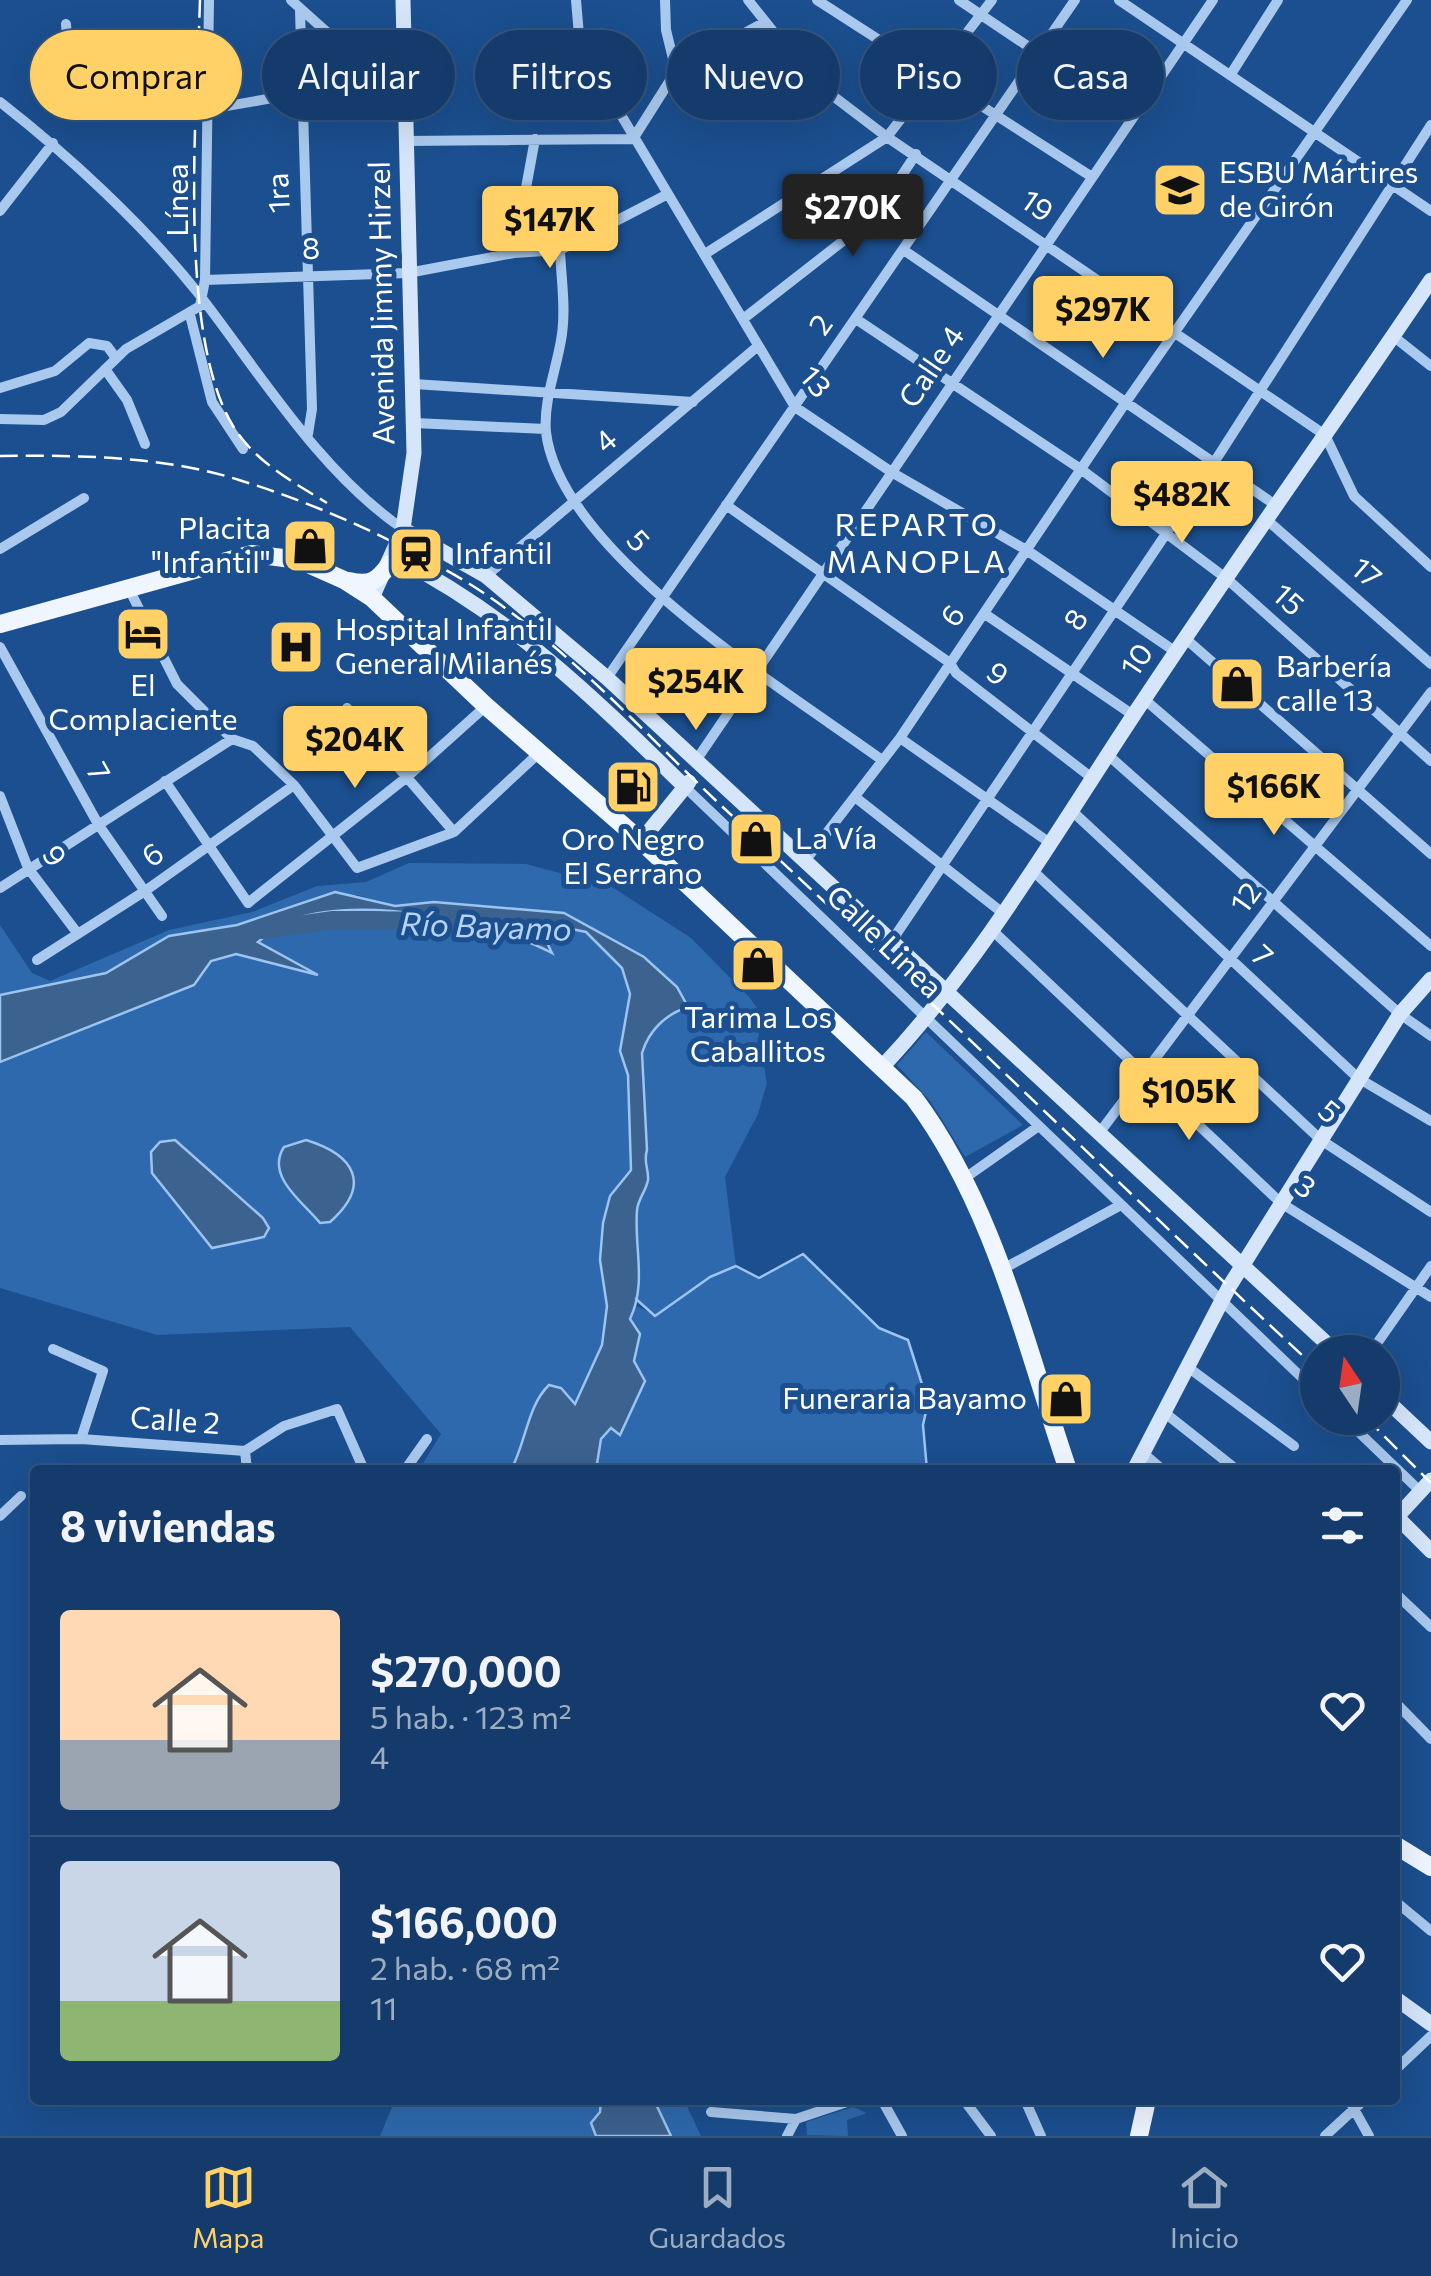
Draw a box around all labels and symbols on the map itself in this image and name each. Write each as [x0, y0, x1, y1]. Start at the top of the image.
place label: ESBU Mártires de Girón [1219, 152, 1418, 223]
school or university icon: ESBU Mártires de Girón [1150, 160, 1210, 220]
street label: Avenida Jimmy Hirzel [359, 161, 400, 445]
street label: Línea [157, 163, 194, 237]
street label: 1ra [257, 172, 296, 214]
pin: $270K [783, 174, 923, 259]
street label: 19 [1015, 180, 1062, 228]
pin: $147K [480, 186, 620, 271]
street label: 8 [301, 228, 321, 265]
pin: $297K [1033, 276, 1173, 361]
street label: 2 [799, 306, 839, 341]
street label: Calle 4 [889, 318, 971, 414]
street label: 13 [793, 357, 841, 404]
street label: 4 [586, 419, 623, 459]
pin: $482K [1112, 461, 1252, 546]
district label: REPARTO MANOPLA [827, 503, 1007, 580]
place label: Placita "Infantil" [151, 508, 271, 579]
shop icon: Placita "Infantil" [280, 516, 340, 576]
street label: 5 [620, 521, 659, 558]
station icon: Infantil [386, 524, 446, 584]
place label: Infantil [455, 533, 553, 570]
street label: 17 [1345, 548, 1391, 594]
street label: 15 [1266, 574, 1313, 622]
street label: 6 [931, 596, 971, 633]
street label: 8 [1053, 601, 1094, 636]
hotel icon: El Complaciente [113, 604, 173, 664]
place label: Hospital Infantil General Milanés [335, 609, 553, 680]
hospital icon: Hospital Infantil General Milanés [266, 617, 326, 677]
street label: 10 [1111, 635, 1159, 682]
place label: Barbería calle 13 [1276, 646, 1392, 717]
pin: $254K [626, 648, 766, 733]
street label: 9 [980, 652, 1017, 692]
shop icon: Barbería calle 13 [1207, 654, 1267, 714]
place label: El Complaciente [48, 665, 238, 736]
pin: $204K [285, 706, 425, 791]
pin: $166K [1204, 753, 1344, 838]
street label: 7 [80, 755, 120, 787]
fuel station icon: Oro Negro El Serrano [603, 757, 663, 817]
shop icon: La Vía [726, 809, 786, 869]
place label: La Vía [795, 818, 877, 855]
place label: Oro Negro El Serrano [561, 819, 705, 890]
street label: 6 [133, 833, 170, 873]
street label: 9 [36, 837, 77, 872]
street label: 12 [1220, 874, 1268, 919]
street label: Calle Linea [820, 876, 951, 1004]
water label: Río Bayamo [400, 902, 573, 948]
shop icon: Tarima Los Caballitos [728, 935, 788, 995]
street label: 7 [1245, 935, 1282, 973]
place label: Tarima Los Caballitos [684, 997, 832, 1068]
pin: $105K [1119, 1058, 1259, 1143]
street label: 5 [1312, 1090, 1349, 1130]
street label: 3 [1289, 1165, 1324, 1205]
north arrow [1300, 1335, 1400, 1435]
shop icon: Funeraria Bayamo [1036, 1369, 1096, 1429]
place label: Funeraria Bayamo [782, 1378, 1027, 1415]
street label: Calle 2 [129, 1397, 221, 1440]

